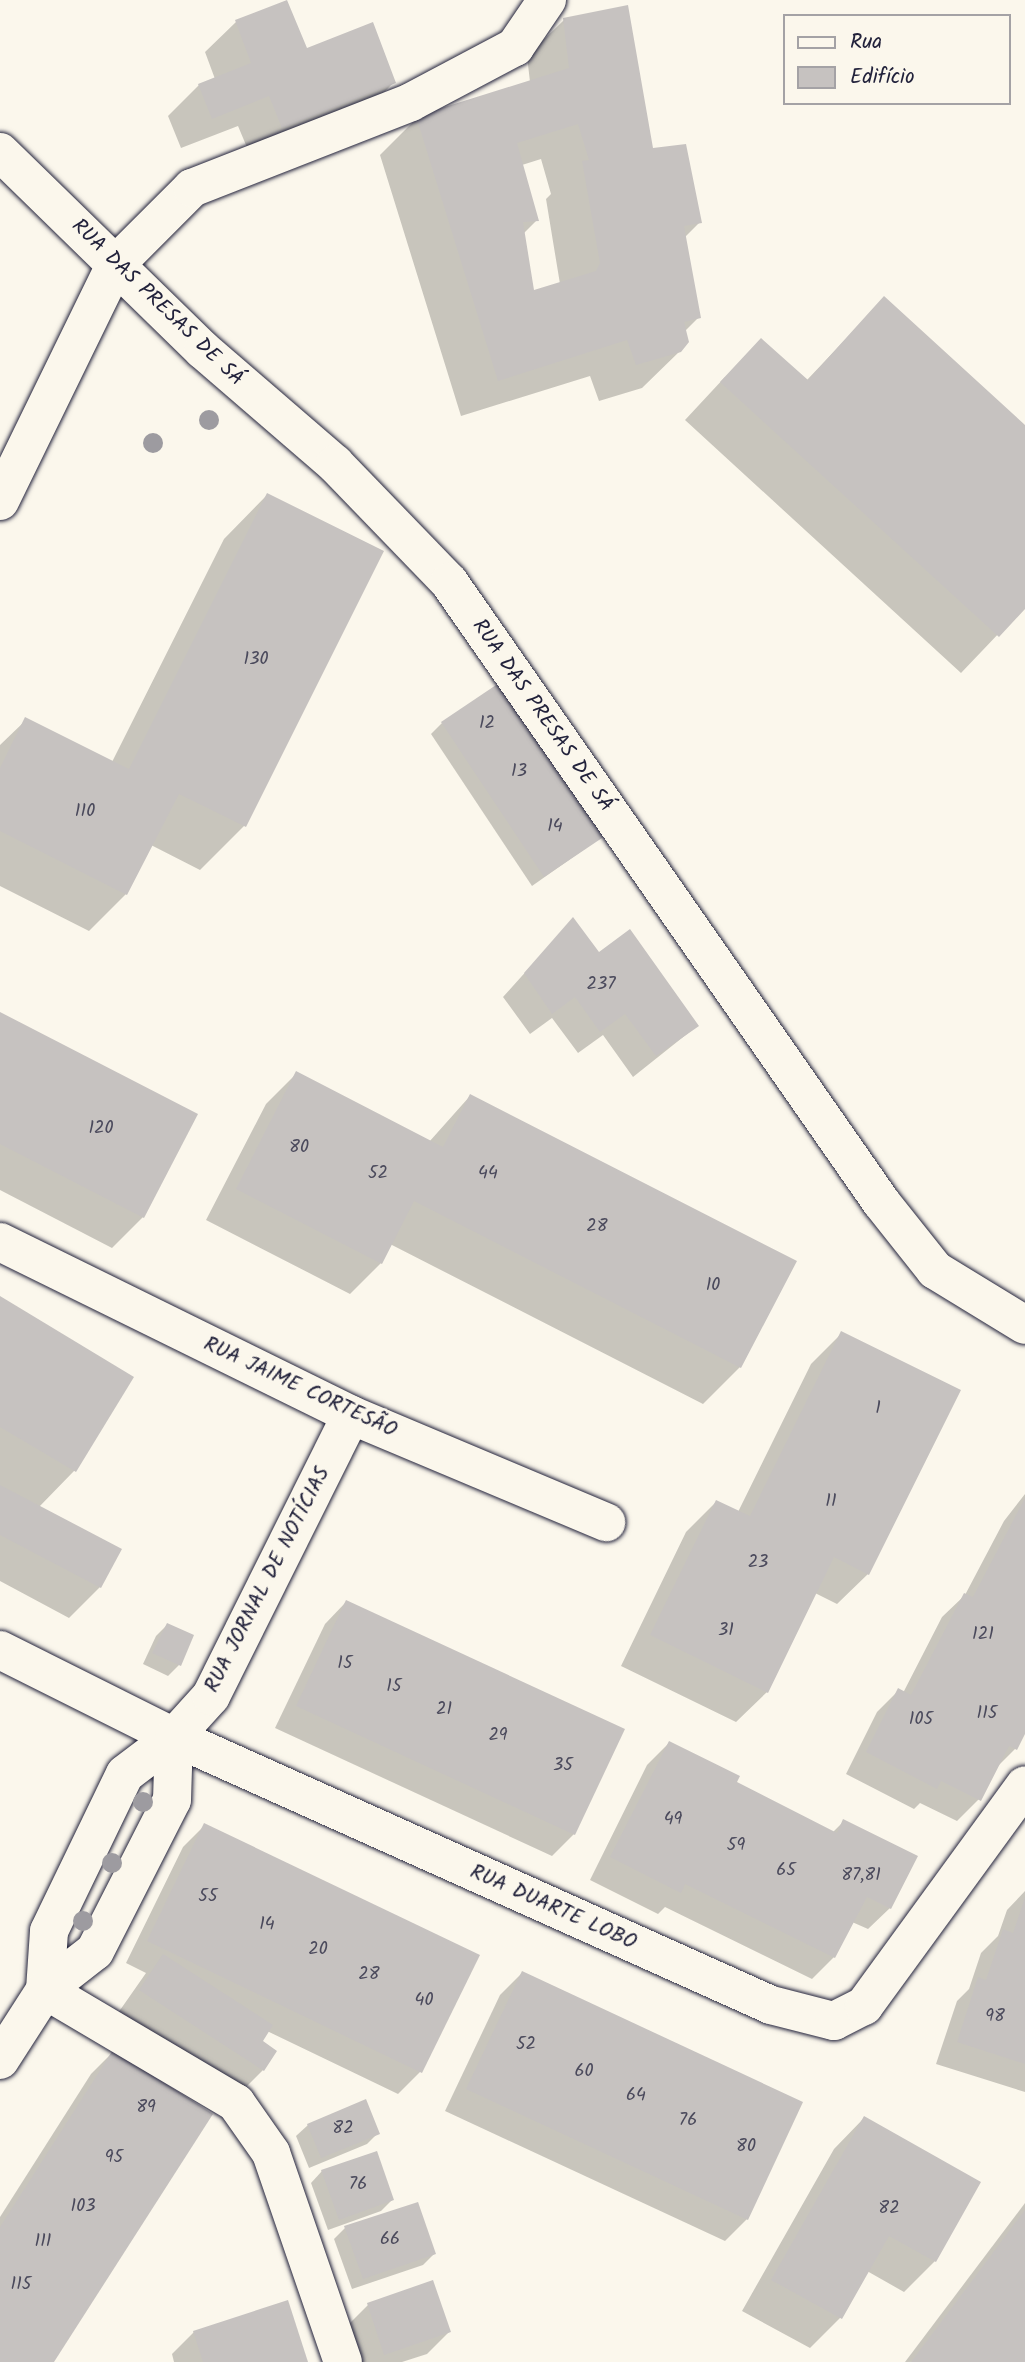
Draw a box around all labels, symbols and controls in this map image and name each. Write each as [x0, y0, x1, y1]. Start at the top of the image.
legend [783, 14, 1011, 105]
text: Rua [850, 26, 882, 59]
text: Edifício [850, 61, 915, 94]
street label: RUA DAS PRESAS DE SÁ [66, 214, 248, 392]
street label: RUA DAS PRESAS DE SÁ [466, 615, 618, 817]
house number: 130 [244, 649, 268, 671]
house number: 12 [479, 713, 495, 735]
house number: 13 [511, 761, 527, 783]
house number: 110 [75, 801, 95, 823]
house number: 14 [547, 816, 563, 838]
house number: 237 [586, 974, 616, 996]
house number: 120 [88, 1118, 114, 1140]
house number: 80 [289, 1137, 309, 1159]
house number: 52 [368, 1163, 388, 1185]
house number: 44 [478, 1163, 498, 1185]
house number: 28 [586, 1216, 608, 1238]
house number: 10 [706, 1275, 720, 1297]
street label: RUA JAIME CORTESÃO [199, 1332, 401, 1444]
house number: 1 [875, 1398, 881, 1420]
street label: RUA JORNAL DE NOTÍCIAS [200, 1463, 336, 1697]
house number: 11 [825, 1491, 837, 1513]
house number: 23 [748, 1552, 768, 1574]
house number: 31 [718, 1620, 734, 1642]
house number: 121 [972, 1624, 994, 1646]
house number: 15 [337, 1653, 353, 1675]
house number: 15 [386, 1676, 402, 1698]
house number: 21 [436, 1699, 452, 1721]
house number: 115 [977, 1703, 997, 1725]
house number: 105 [909, 1709, 933, 1731]
house number: 29 [488, 1725, 508, 1747]
house number: 35 [553, 1755, 573, 1777]
house number: 49 [664, 1809, 682, 1831]
house number: 59 [727, 1835, 745, 1857]
street label: RUA DUARTE LOBO [466, 1860, 640, 1956]
house number: 65 [776, 1860, 796, 1882]
house number: 87,81 [841, 1865, 881, 1887]
house number: 55 [198, 1886, 218, 1908]
house number: 14 [259, 1914, 275, 1936]
house number: 20 [308, 1939, 328, 1961]
house number: 28 [358, 1964, 380, 1986]
house number: 40 [415, 1990, 433, 2012]
house number: 98 [985, 2006, 1005, 2028]
house number: 52 [516, 2034, 536, 2056]
house number: 60 [574, 2061, 594, 2083]
house number: 64 [626, 2085, 646, 2107]
house number: 89 [136, 2097, 156, 2119]
house number: 76 [679, 2110, 697, 2132]
house number: 82 [332, 2118, 354, 2140]
house number: 80 [736, 2136, 756, 2158]
house number: 95 [105, 2147, 123, 2169]
house number: 76 [349, 2174, 367, 2196]
house number: 103 [71, 2196, 95, 2218]
house number: 82 [878, 2198, 900, 2220]
house number: 66 [380, 2229, 400, 2251]
house number: 111 [35, 2231, 51, 2253]
house number: 115 [11, 2274, 31, 2296]

